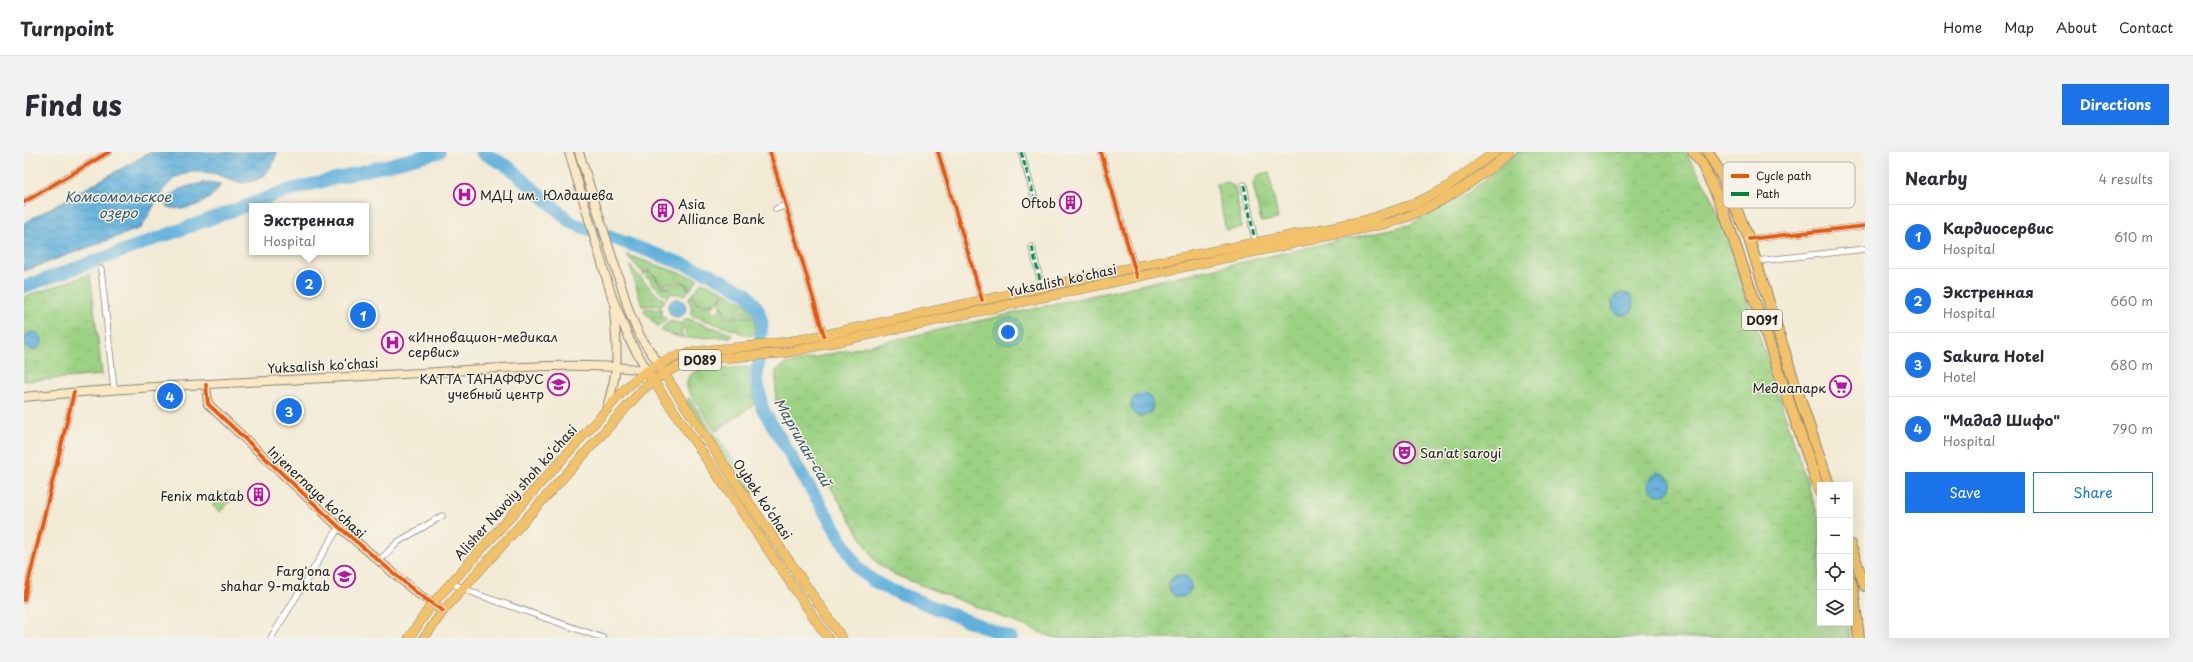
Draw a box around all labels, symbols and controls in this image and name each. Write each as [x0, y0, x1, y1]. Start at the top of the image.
text: Turnpoint [20, 14, 114, 42]
text: Home [1943, 17, 1982, 38]
text: Map [2004, 17, 2034, 38]
text: About [2056, 17, 2097, 38]
text: Contact [2119, 17, 2173, 38]
text: Find us [24, 83, 122, 126]
button: Directions [2062, 84, 2169, 125]
legend [1723, 162, 1855, 208]
text: Nearby [1905, 165, 1967, 191]
text: Cycle path [1756, 167, 1811, 184]
text: 4 results [2099, 169, 2153, 188]
hospital icon: МДЦ им. Юлдашева [451, 181, 477, 207]
place label: МДЦ им. Юлдашева [480, 185, 615, 204]
text: Path [1756, 185, 1780, 202]
water label: Комсомольское озеро [65, 186, 172, 223]
building icon: Oftob [1058, 189, 1084, 215]
place label: Oftob [1021, 193, 1056, 212]
place label: Asia Alliance Bank [678, 194, 765, 228]
building icon: Asia Alliance Bank [650, 197, 676, 223]
popup [249, 203, 369, 255]
text: Экстренная [264, 208, 354, 231]
text: Кардиосервис [1943, 216, 2054, 239]
text: 1 [1915, 227, 1921, 246]
text: 610 m [2114, 227, 2153, 246]
text: Hospital [264, 231, 316, 250]
text: Hospital [1943, 239, 1995, 258]
street label: Yuksalish koʻchasi [1006, 259, 1118, 301]
pin: 2 [296, 268, 322, 298]
text: Экстренная [1943, 280, 2034, 303]
text: 2 [1913, 291, 1923, 310]
text: 660 m [2110, 291, 2153, 310]
pin: 1 [350, 300, 376, 330]
text: Hospital [1943, 303, 1995, 322]
road number: D091 [1742, 310, 1782, 330]
your location [998, 322, 1018, 342]
place label: «Инновацион-медикал сервис» [408, 327, 558, 361]
hospital icon: «Инновацион-медикал сервис» [379, 330, 405, 356]
text: Sakura Hotel [1943, 344, 2044, 367]
road number: D089 [679, 350, 721, 370]
street label: Yuksalish koʻchasi [267, 353, 379, 377]
text: 3 [1914, 355, 1922, 374]
text: 680 m [2110, 355, 2153, 374]
text: Hotel [1943, 367, 1976, 386]
place label: КАТТА ТАНАФФУС учебный центр [419, 369, 544, 403]
school or university icon: КАТТА ТАНАФФУС учебный центр [546, 372, 572, 398]
supermarket icon: Медиапарк [1828, 374, 1854, 400]
place label: Медиапарк [1753, 378, 1826, 397]
pin: 4 [157, 381, 183, 411]
water label: Маргилан-сай [769, 394, 838, 492]
pin: 3 [276, 396, 302, 426]
text: "Мадад Шифо" [1943, 408, 2060, 431]
text: 4 [1914, 419, 1922, 438]
text: 790 m [2112, 419, 2153, 438]
street label: Alisher Navoiy shoh koʻchasi [449, 420, 581, 564]
text: Hospital [1943, 431, 1995, 450]
theatre icon: San'at saroyi [1392, 439, 1418, 465]
street label: Injenernaya ko'chasi [264, 441, 370, 543]
place label: San'at saroyi [1420, 443, 1501, 462]
street label: Oybek ko‘chasi [729, 455, 797, 543]
button: Save [1905, 472, 2025, 513]
button: Share [2033, 472, 2153, 513]
building icon: Fenix maktab [246, 482, 272, 508]
map controls [1817, 482, 1853, 626]
button: + [1817, 482, 1853, 518]
place label: Fenix maktab [160, 486, 244, 505]
button: − [1817, 518, 1853, 554]
button: locate [1817, 554, 1853, 590]
place label: Farg'ona shahar 9-maktab [220, 561, 331, 595]
school or university icon: Farg'ona shahar 9-maktab [332, 564, 358, 590]
button: layers [1817, 590, 1853, 626]

